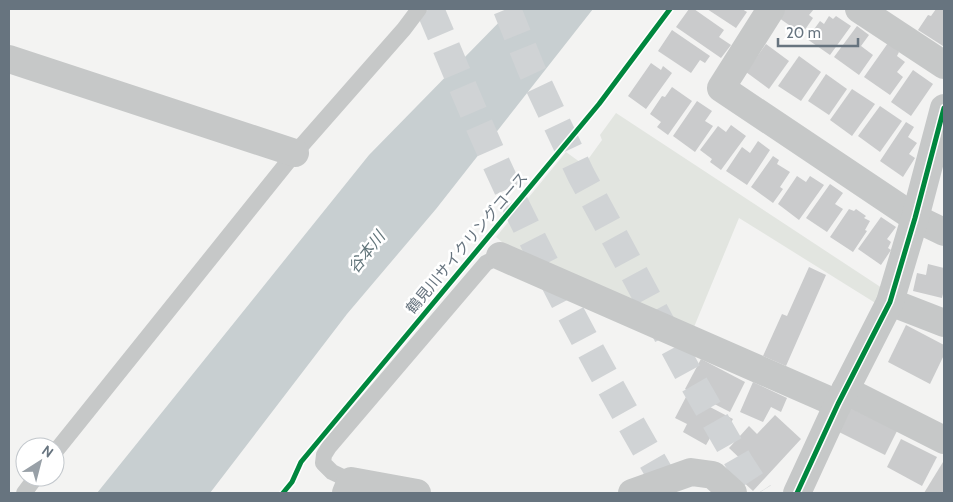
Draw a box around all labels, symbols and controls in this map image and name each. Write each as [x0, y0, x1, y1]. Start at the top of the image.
scale bar [778, 15, 858, 47]
text: 20 m [786, 24, 821, 42]
street label: 鶴見川サイクリングコース [403, 169, 531, 317]
water label: 谷本川 [344, 226, 390, 277]
north arrow [15, 437, 65, 487]
text: N [38, 441, 57, 462]

